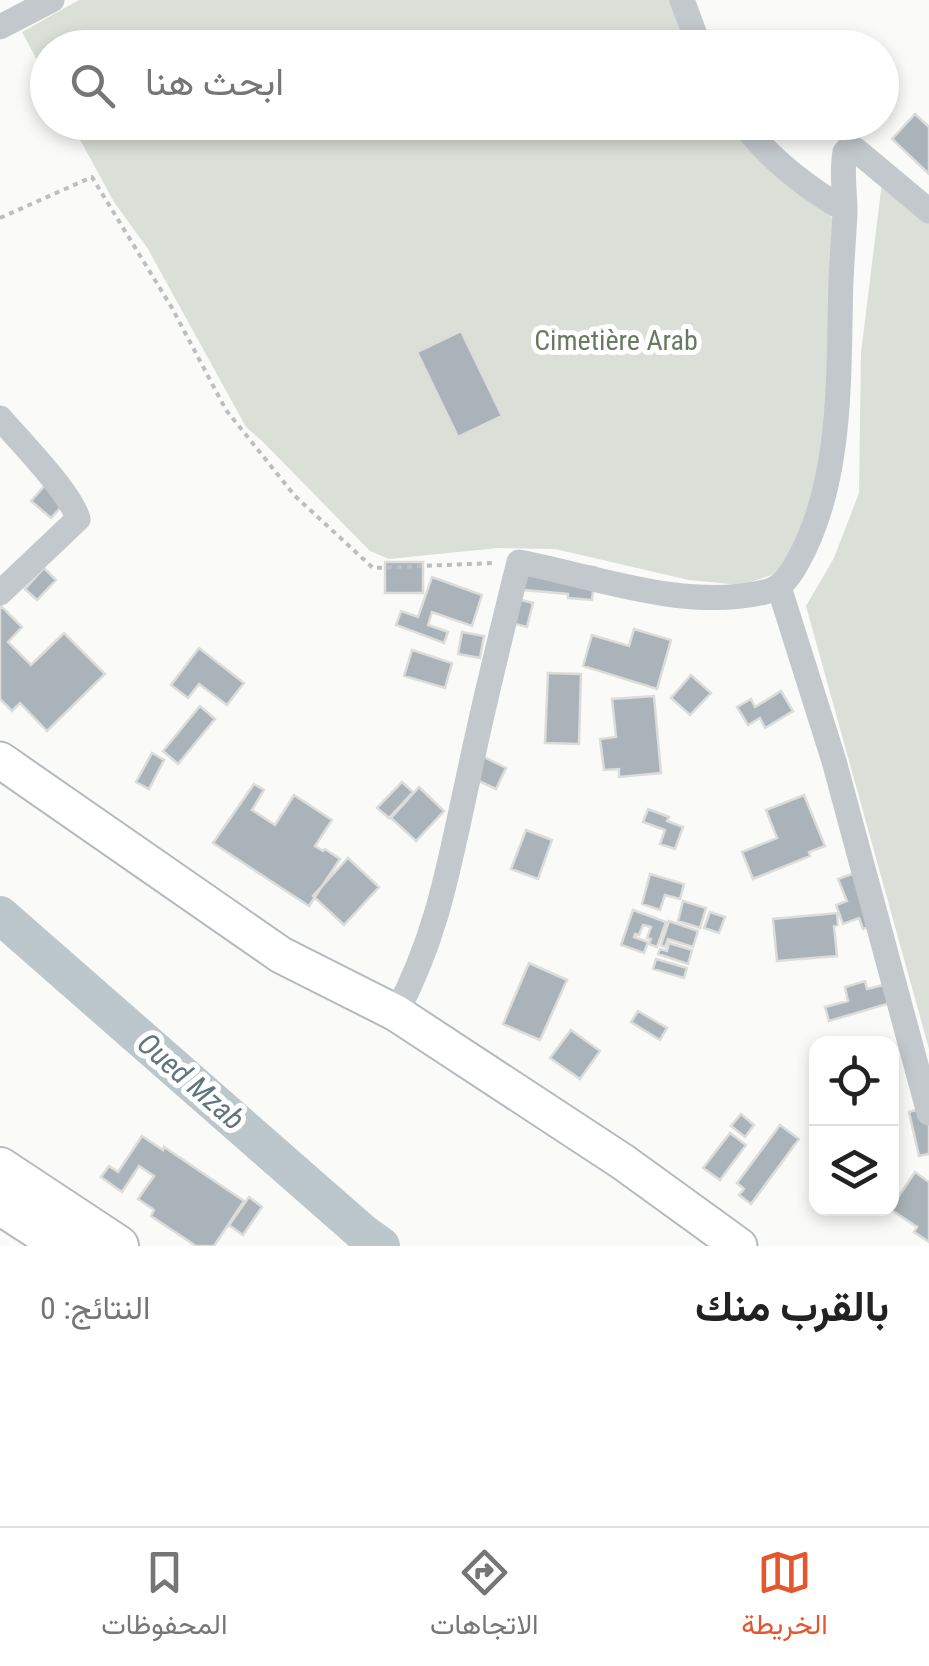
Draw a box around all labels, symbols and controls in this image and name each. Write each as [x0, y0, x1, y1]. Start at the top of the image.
search box [30, 30, 899, 140]
icon: search [65, 58, 120, 113]
text: ابحث هنا [145, 60, 284, 104]
park label: Cimetière Arab [534, 324, 698, 357]
water label: Oued Mzab [131, 1025, 251, 1137]
map controls [809, 1036, 899, 1216]
button: locate [809, 1036, 899, 1126]
button: layers [809, 1126, 899, 1216]
text: بالقرب منك [695, 1282, 889, 1331]
text: النتائج: 0 [40, 1289, 150, 1327]
tab: المحفوظات [101, 1545, 227, 1649]
tab: الاتجاهات [430, 1545, 539, 1649]
tab: الخريطة [741, 1545, 828, 1649]

